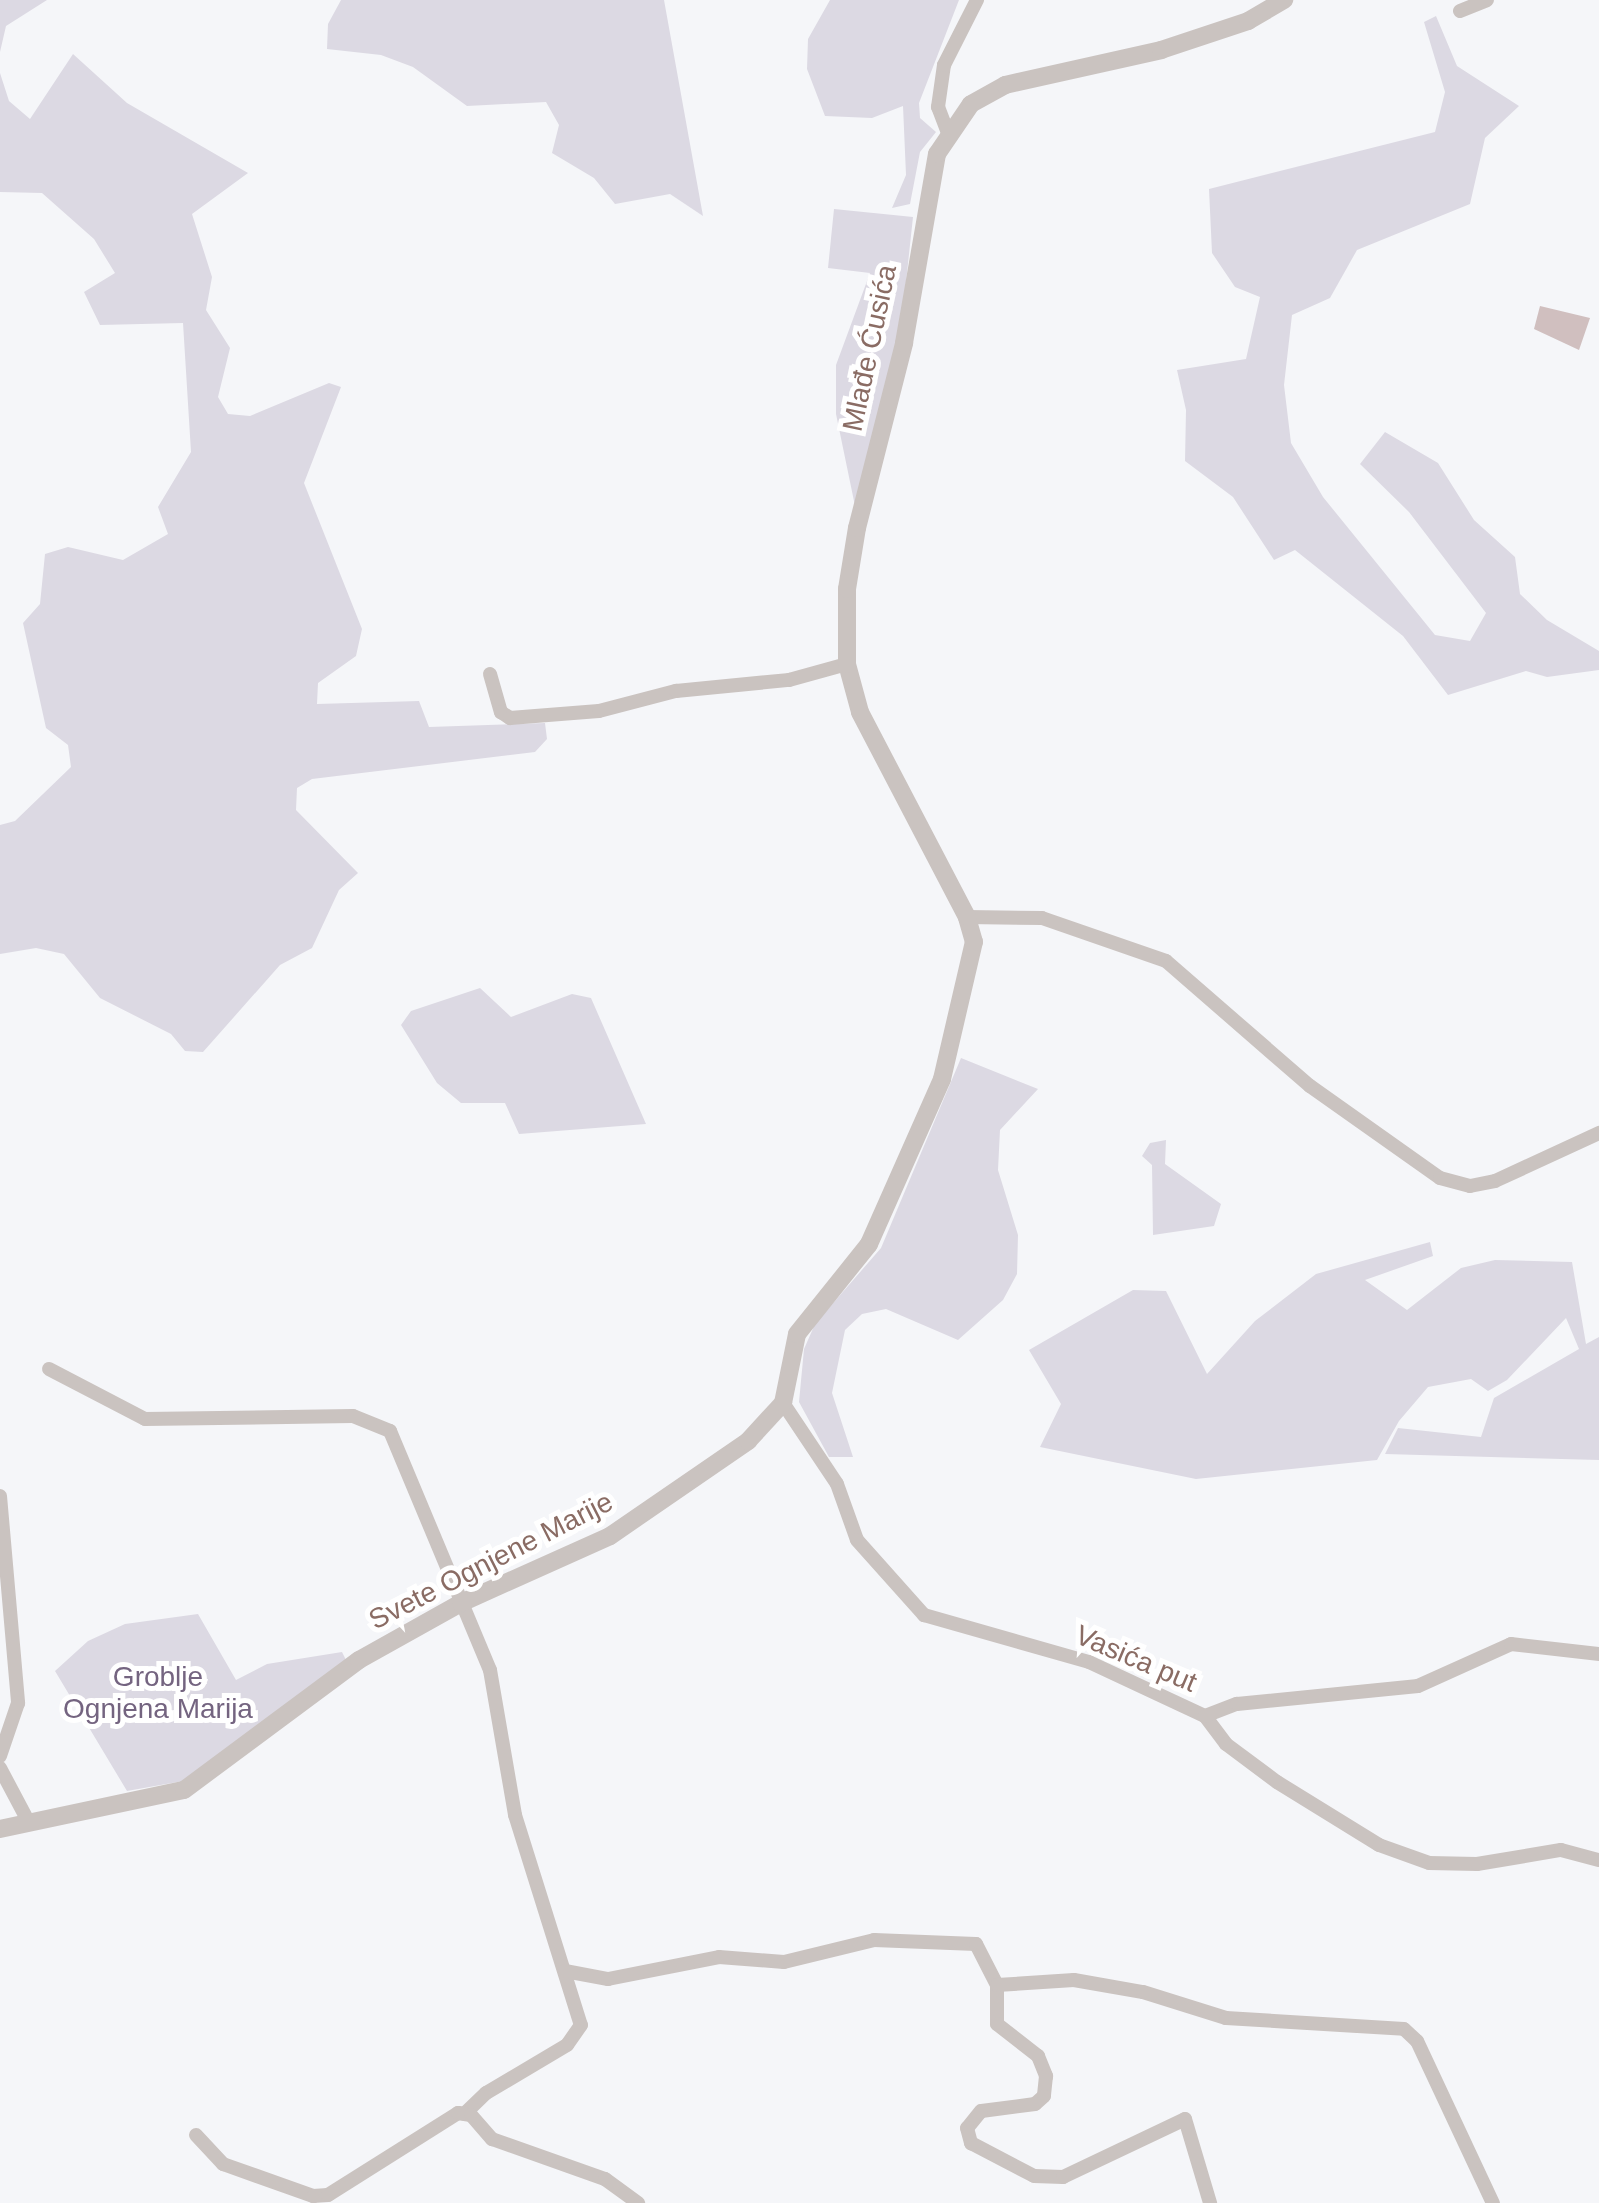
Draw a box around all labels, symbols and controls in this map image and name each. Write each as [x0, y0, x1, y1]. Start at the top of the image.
street label: Mlađe Ćusića [836, 262, 904, 434]
street label: Svete Ognjene Marije [363, 1485, 619, 1637]
street label: Vasića put [1070, 1618, 1202, 1700]
park label: Groblje Ognjena Marija [63, 1660, 253, 1726]

